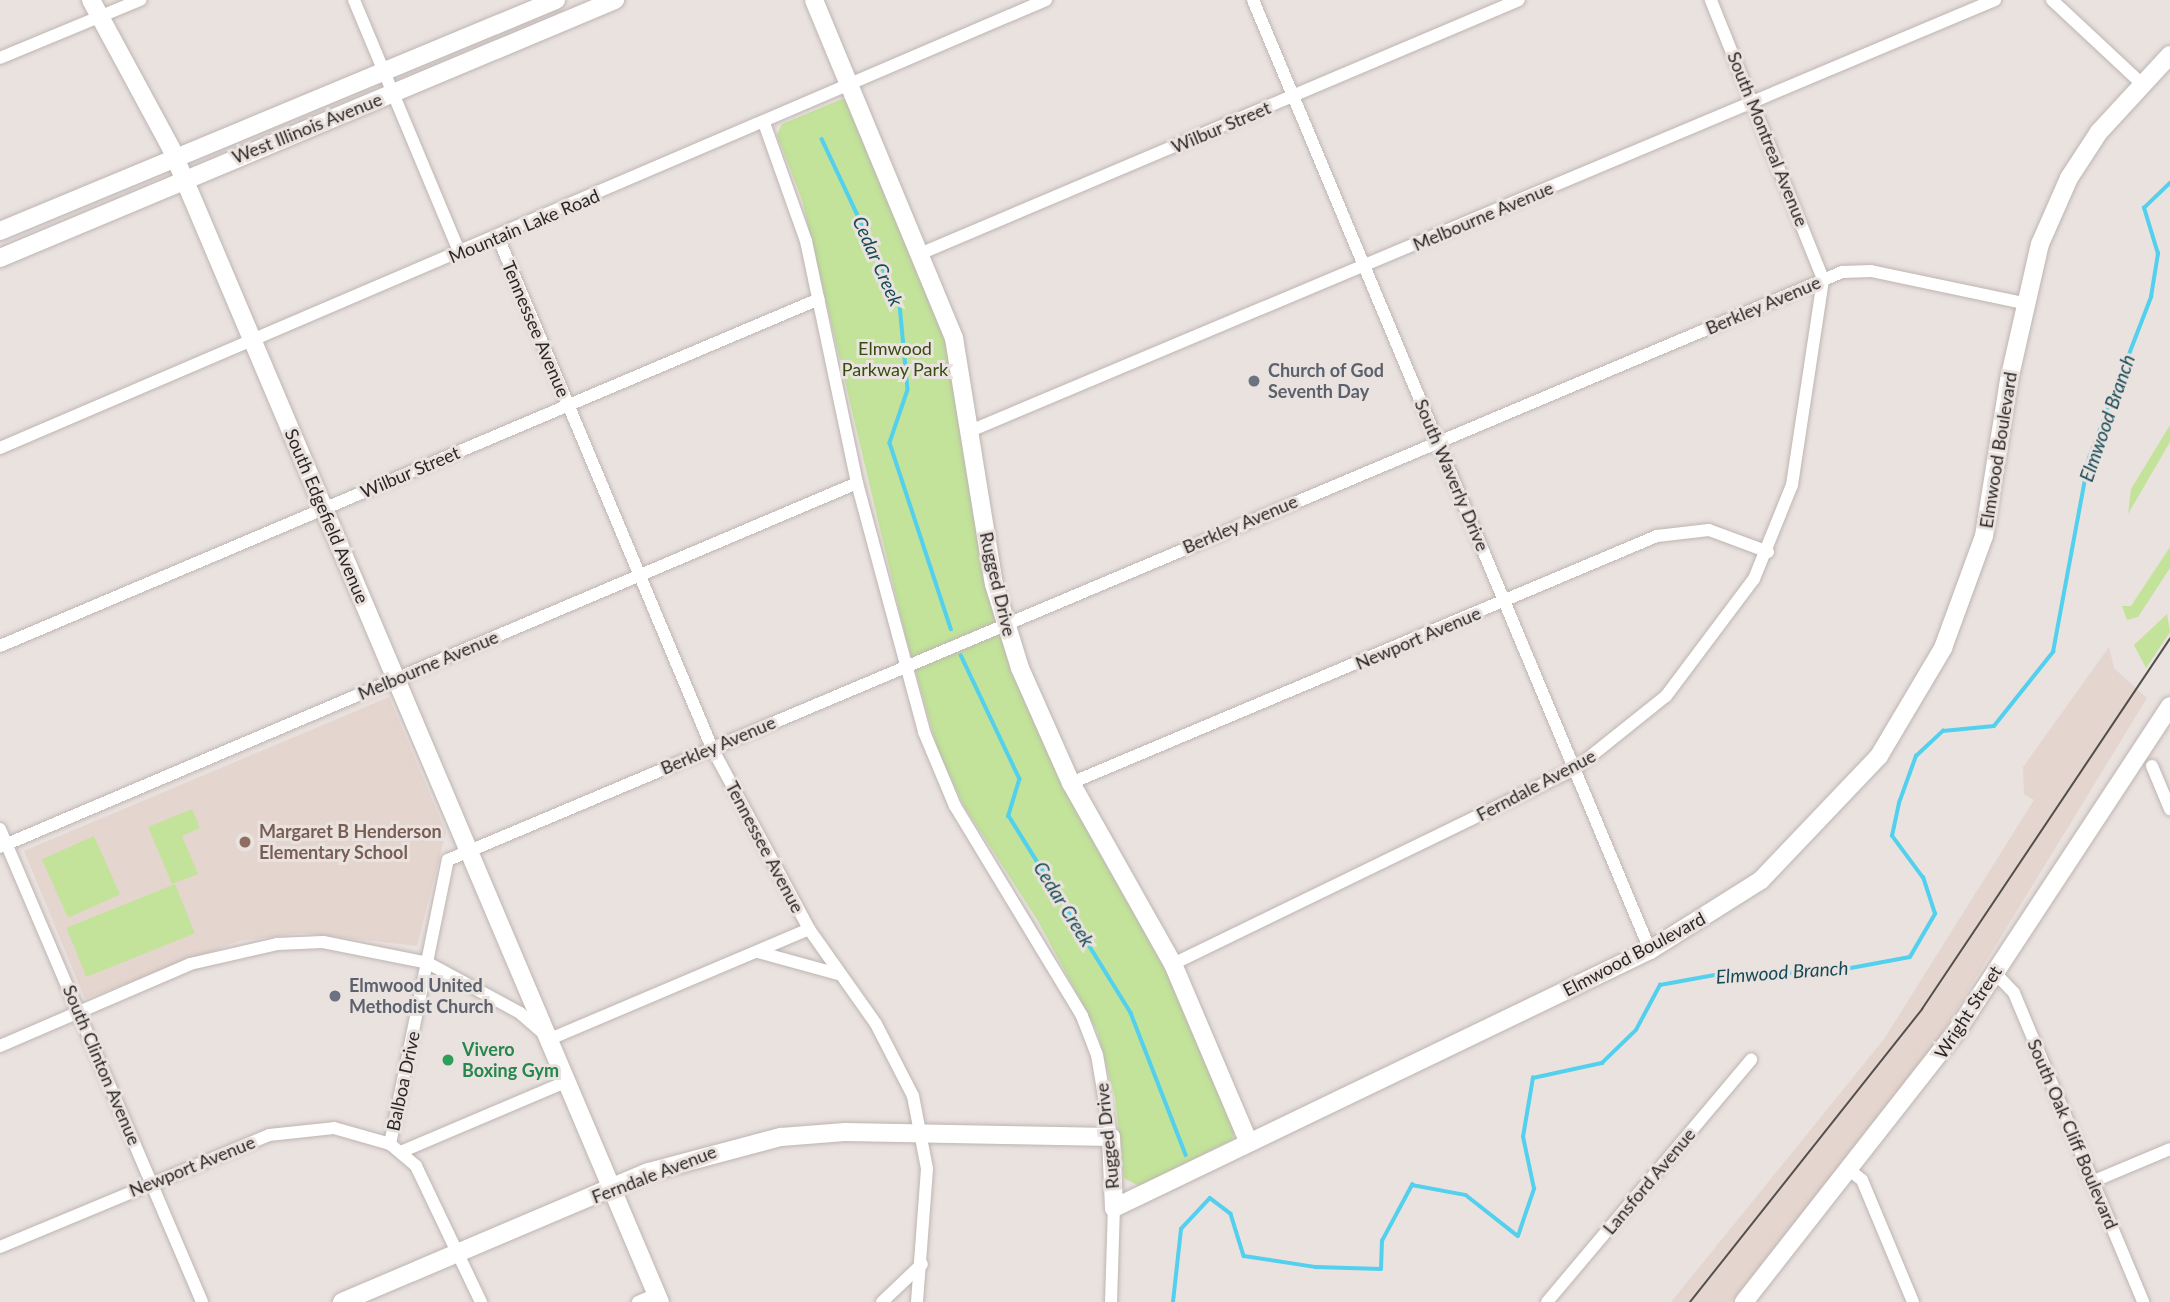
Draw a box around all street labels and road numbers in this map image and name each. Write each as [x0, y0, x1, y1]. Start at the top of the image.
street label: South Montreal Avenue [1723, 48, 1813, 230]
street label: West Illinois Avenue [229, 88, 385, 168]
street label: Wilbur Street [1168, 96, 1274, 158]
street label: Melbourne Avenue [1409, 177, 1557, 255]
street label: Mountain Lake Road [445, 184, 603, 268]
street label: Tennessee Avenue [497, 257, 575, 401]
street label: Berkley Avenue [1702, 271, 1824, 339]
street label: Elmwood Boulevard [1975, 370, 2021, 530]
street label: South Waverly Drive [1410, 395, 1494, 555]
street label: South Edgefield Avenue [280, 425, 374, 607]
street label: Wilbur Street [357, 441, 463, 503]
street label: Berkley Avenue [1179, 490, 1301, 558]
street label: Rugged Drive [975, 530, 1021, 638]
street label: Newport Avenue [1352, 602, 1484, 674]
street label: Melbourne Avenue [354, 626, 502, 704]
street label: Berkley Avenue [657, 711, 779, 779]
street label: Ferndale Avenue [1472, 744, 1600, 826]
street label: Tennessee Avenue [721, 777, 809, 917]
street label: Elmwood Boulevard [1559, 907, 1709, 1001]
street label: Wright Street [1930, 961, 2006, 1063]
street label: South Clinton Avenue [58, 981, 146, 1149]
street label: Balboa Drive [382, 1029, 424, 1133]
street label: South Oak Cliff Boulevard [2023, 1036, 2123, 1232]
street label: Rugged Drive [1091, 1082, 1123, 1190]
street label: Lansford Avenue [1598, 1123, 1700, 1239]
street label: Newport Avenue [126, 1131, 258, 1201]
street label: Ferndale Avenue [588, 1140, 720, 1208]

